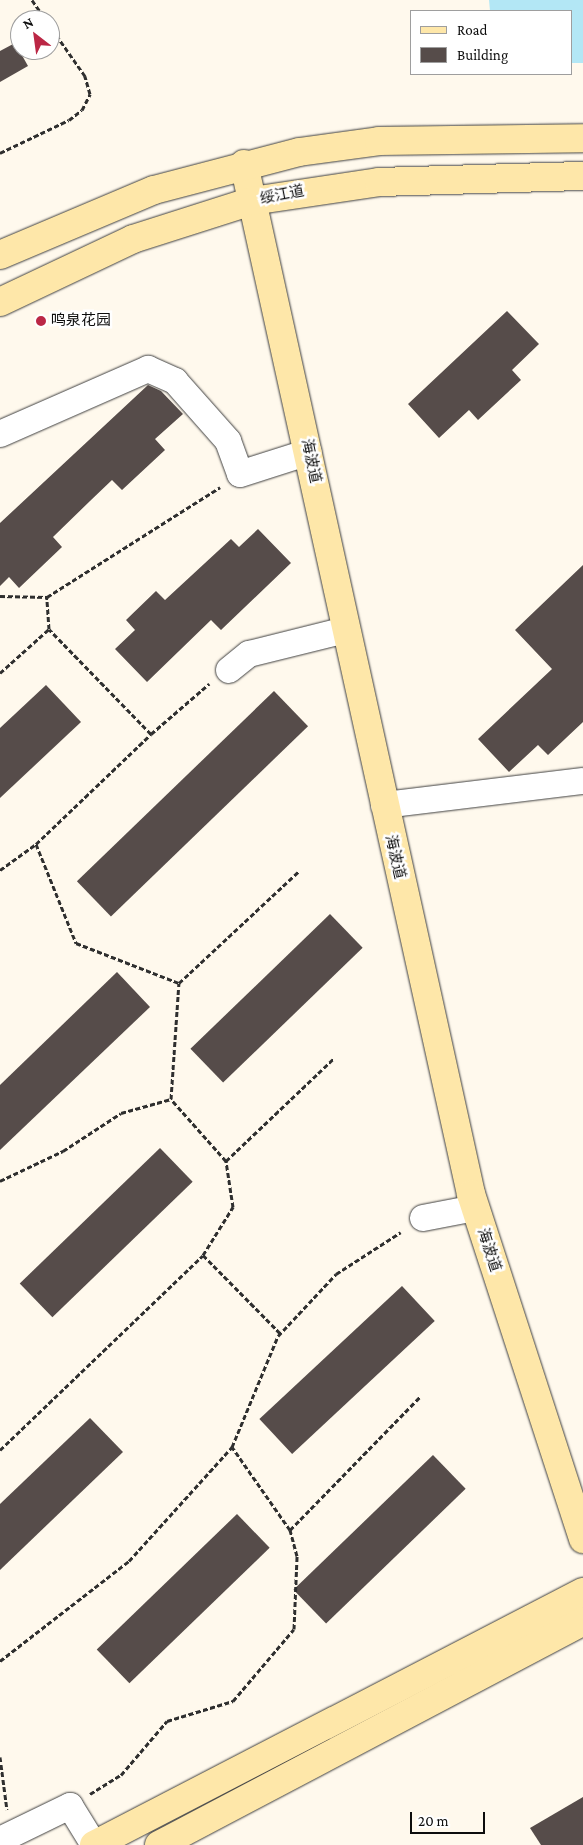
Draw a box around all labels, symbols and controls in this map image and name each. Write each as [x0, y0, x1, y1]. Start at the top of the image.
north arrow [10, 10, 60, 60]
legend [410, 10, 573, 75]
text: N [20, 14, 36, 32]
text: Road [457, 22, 487, 38]
text: Building [457, 47, 508, 63]
street label: 绥江道 [258, 182, 306, 208]
place label: 鸣泉花园 [51, 312, 111, 330]
marker: 鸣泉花园 [35, 315, 47, 327]
street label: 海波道 [298, 437, 324, 485]
street label: 海波道 [381, 833, 409, 881]
street label: 海波道 [473, 1226, 505, 1274]
scale bar [413, 1802, 488, 1834]
text: 20 m [418, 1813, 449, 1829]

